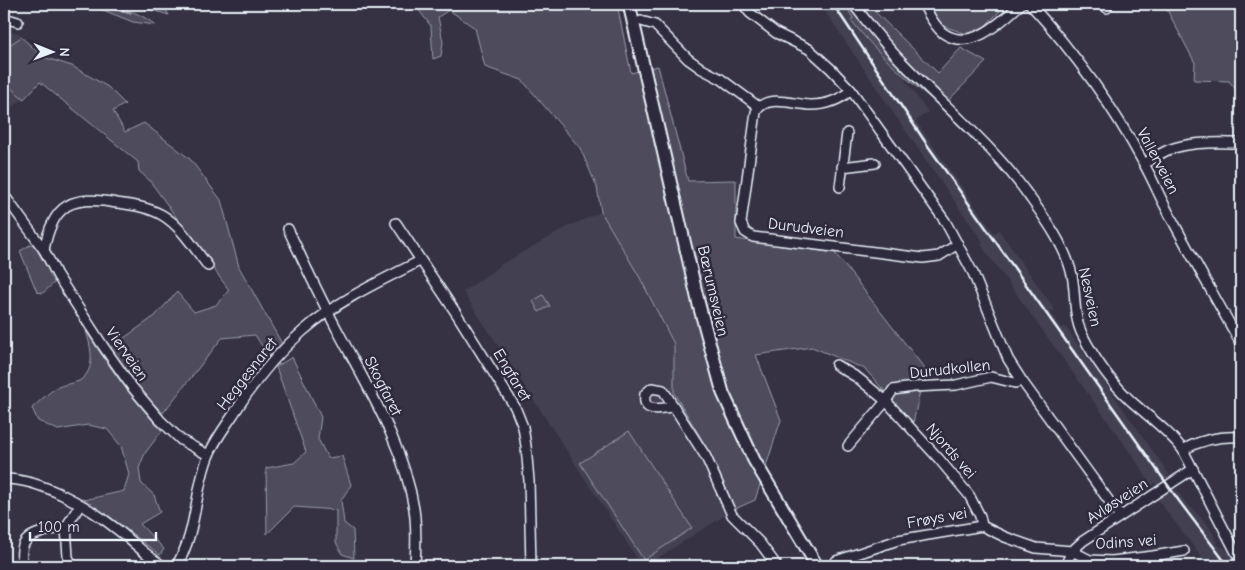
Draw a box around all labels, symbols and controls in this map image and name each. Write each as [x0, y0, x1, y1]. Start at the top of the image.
north arrow [28, 28, 78, 78]
text: N [56, 48, 73, 57]
street label: Vallerveien [1133, 125, 1183, 197]
street label: Durudveien [767, 214, 845, 242]
street label: Bærumsveien [694, 244, 732, 338]
street label: Nesveien [1075, 266, 1105, 328]
street label: Vierveien [102, 324, 152, 384]
street label: Heggesnaret [213, 334, 281, 414]
street label: Engfaret [489, 345, 535, 405]
street label: Skogfaret [360, 353, 406, 419]
street label: Durudkollen [909, 356, 991, 382]
street label: Njords vei [922, 420, 980, 482]
street label: Avløsveien [1083, 475, 1151, 527]
street label: Frøys vei [906, 504, 968, 532]
scale bar [30, 510, 156, 542]
text: 100 m [38, 518, 80, 536]
street label: Odins vei [1095, 531, 1157, 553]

